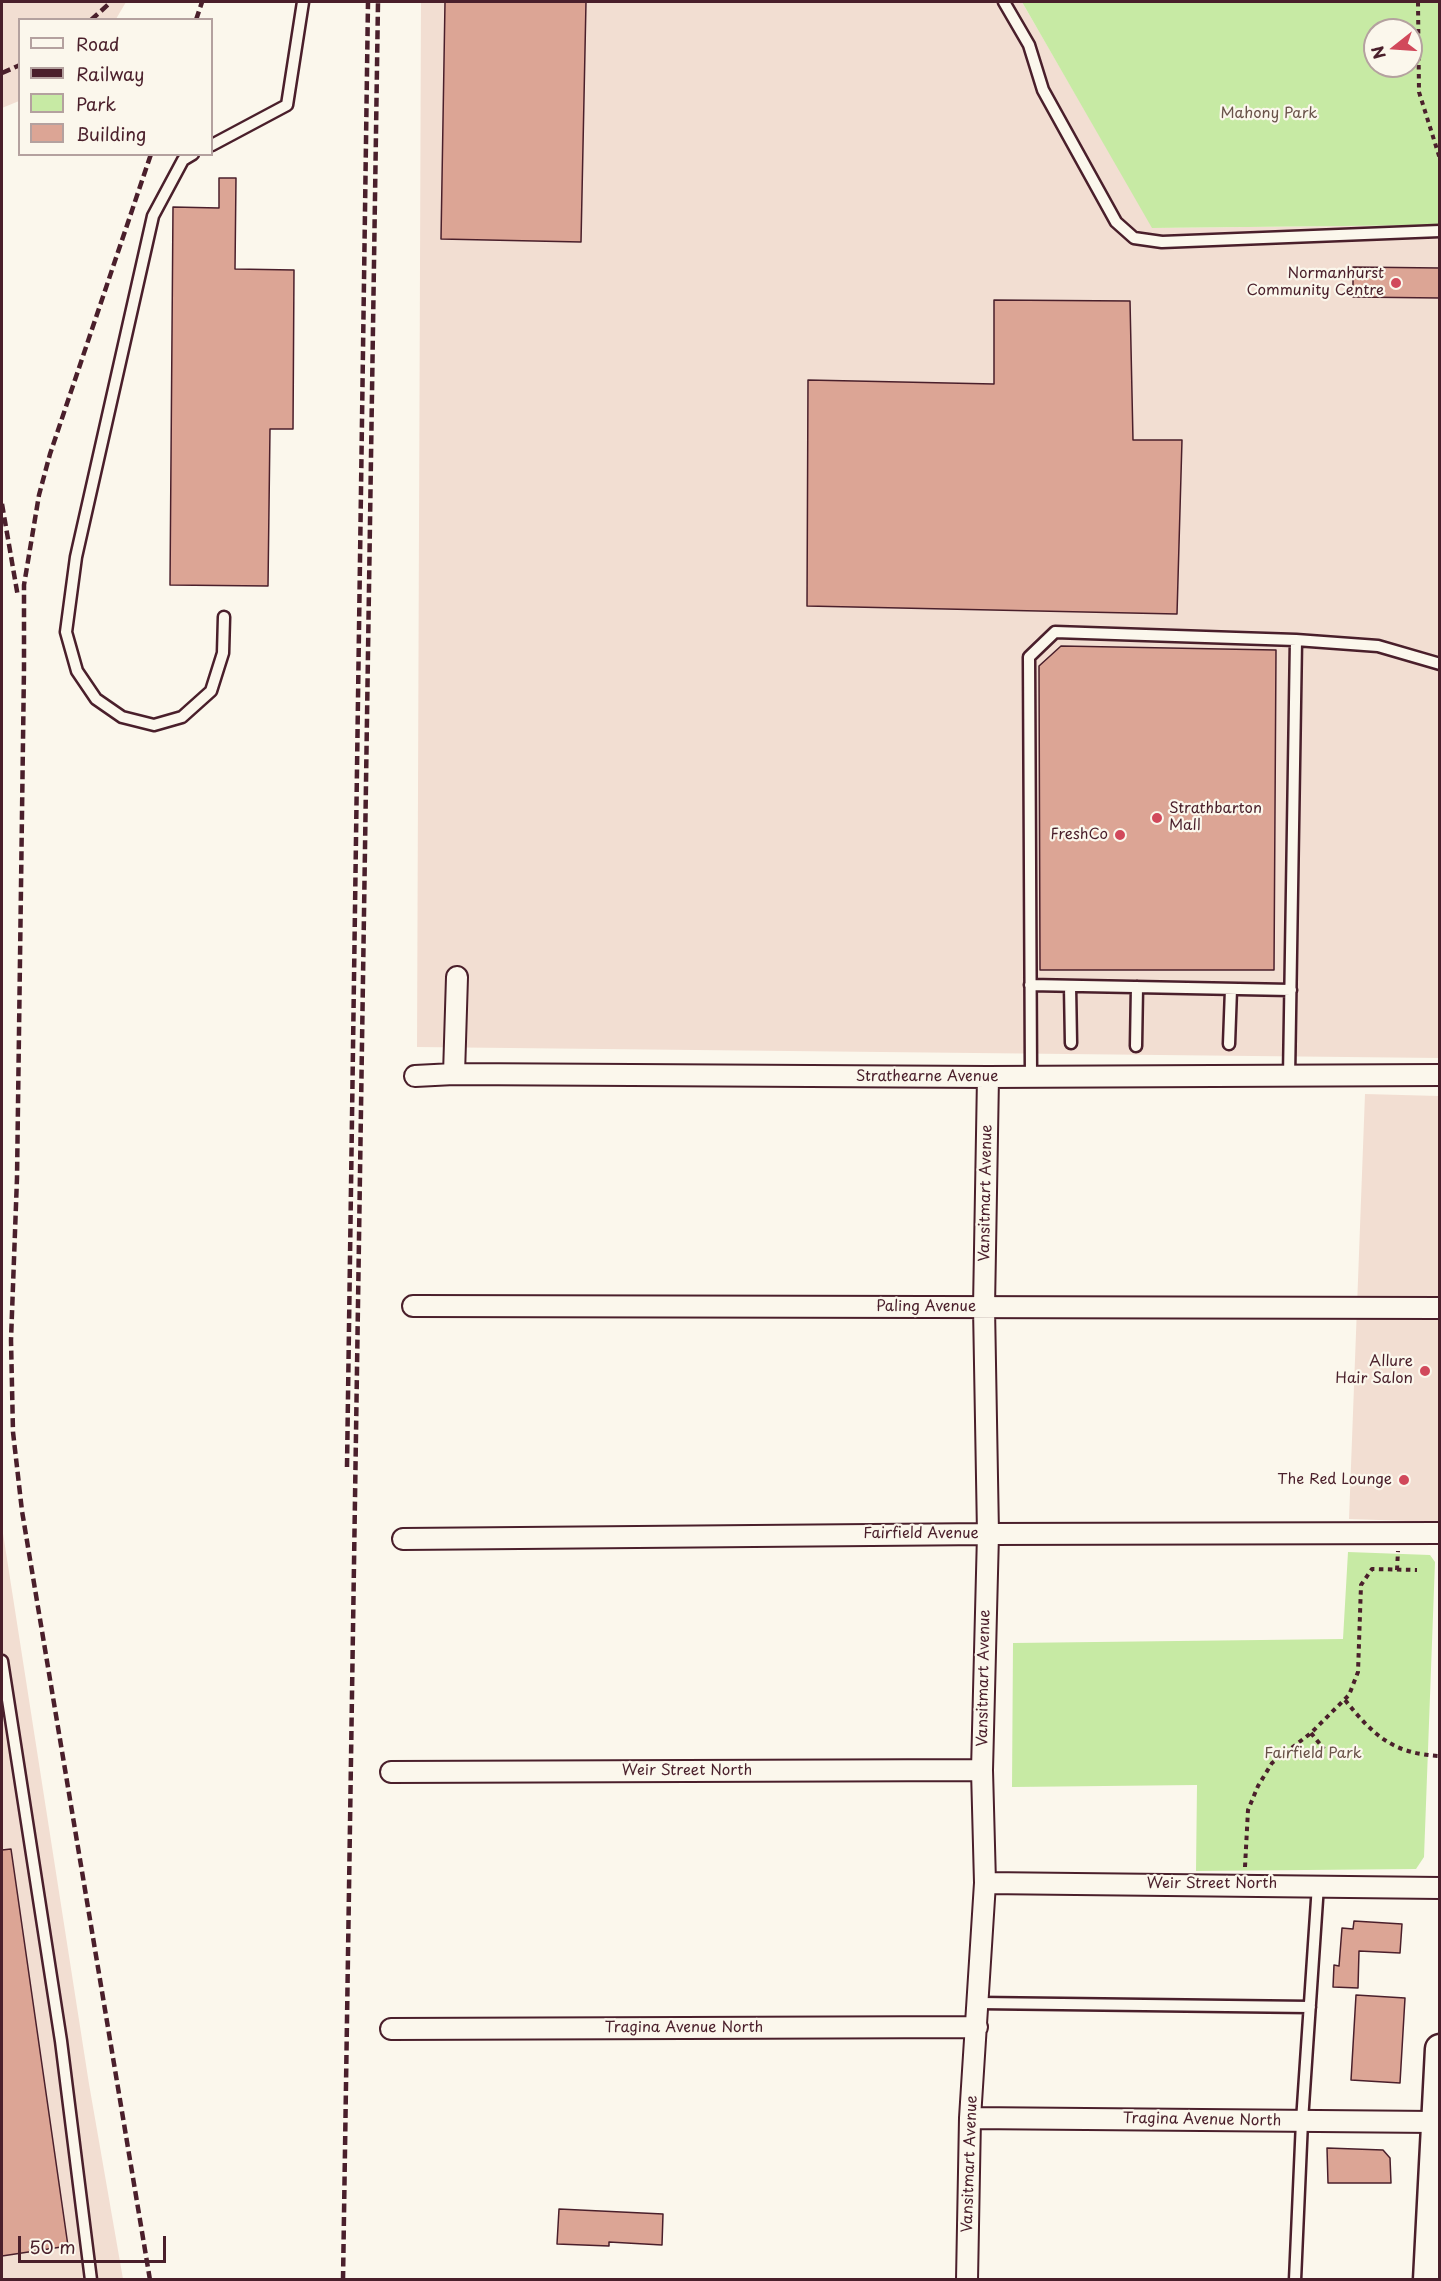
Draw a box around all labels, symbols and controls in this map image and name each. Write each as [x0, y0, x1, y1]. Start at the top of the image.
legend [18, 18, 213, 156]
north arrow [1363, 18, 1423, 78]
text: Road [76, 30, 120, 57]
text: N [1364, 43, 1391, 62]
text: Railway [76, 60, 144, 87]
text: Park [76, 90, 116, 117]
park label: Mahony Park [1221, 105, 1317, 123]
text: Building [76, 120, 146, 147]
place label: Normanhurst Community Centre [1246, 265, 1384, 300]
marker: Normanhurst Community Centre [1389, 276, 1403, 290]
place label: Strathbarton Mall [1169, 800, 1262, 835]
marker: Strathbarton Mall [1150, 811, 1164, 825]
place label: FreshCo [1050, 826, 1108, 844]
marker: FreshCo [1113, 828, 1127, 842]
street label: Strathearne Avenue [856, 1068, 998, 1086]
street label: Vansitmart Avenue [976, 1124, 996, 1262]
street label: Paling Avenue [876, 1298, 976, 1316]
place label: Allure Hair Salon [1335, 1353, 1413, 1388]
marker: Allure Hair Salon [1418, 1364, 1432, 1378]
place label: The Red Lounge [1277, 1471, 1392, 1489]
marker: The Red Lounge [1397, 1473, 1411, 1487]
street label: Fairfield Avenue [863, 1525, 979, 1543]
street label: Vansitmart Avenue [974, 1609, 994, 1747]
park label: Fairfield Park [1264, 1745, 1362, 1763]
street label: Weir Street North [622, 1762, 752, 1780]
street label: Weir Street North [1147, 1875, 1277, 1893]
street label: Tragina Avenue North [605, 2019, 763, 2037]
street label: Vansitmart Avenue [959, 2095, 981, 2233]
street label: Tragina Avenue North [1123, 2110, 1281, 2130]
scale bar [21, 2224, 170, 2262]
text: 50 m [29, 2233, 76, 2260]

